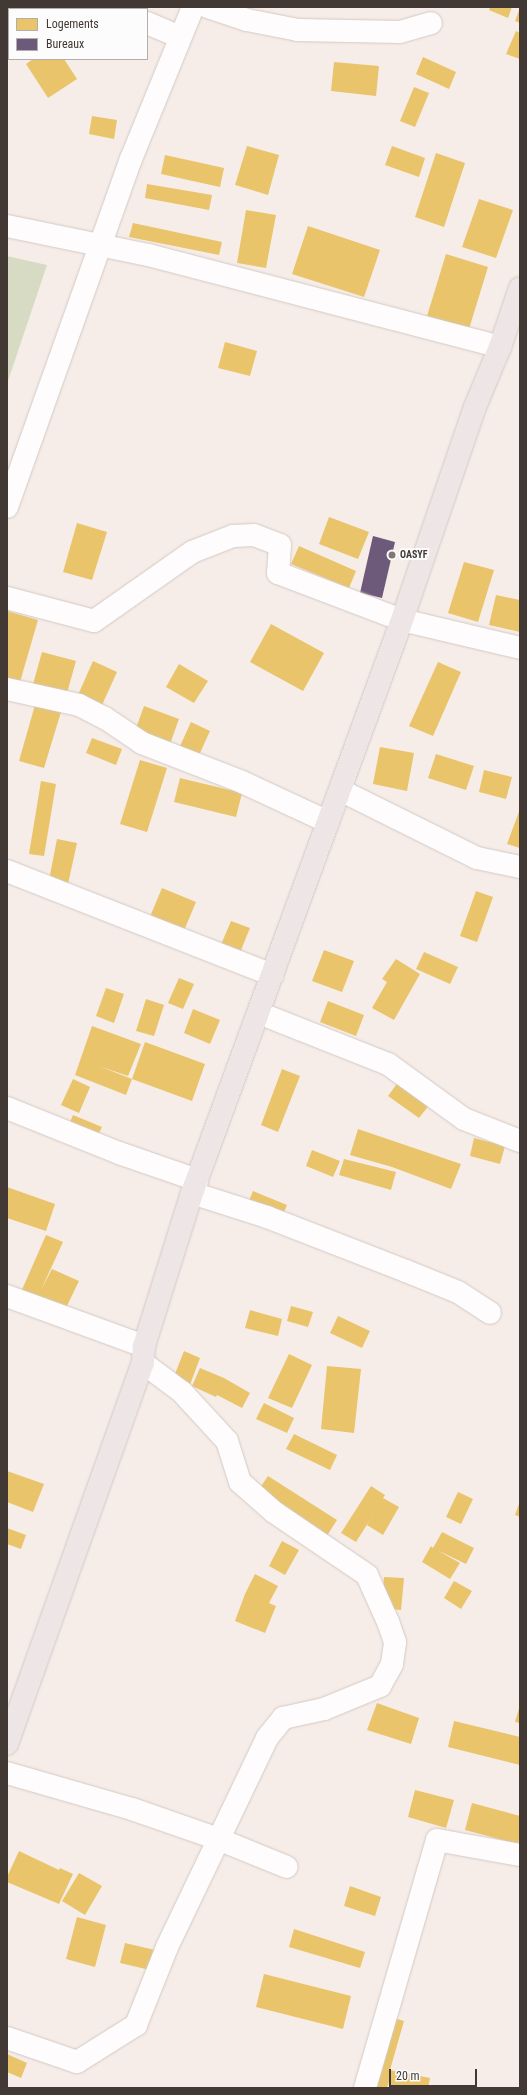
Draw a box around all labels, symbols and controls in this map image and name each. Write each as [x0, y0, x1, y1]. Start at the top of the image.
legend [8, 8, 148, 60]
text: Logements [46, 17, 99, 31]
text: Bureaux [46, 37, 84, 51]
place label: OASYF [400, 549, 427, 561]
marker: OASYF [387, 550, 397, 560]
scale bar [391, 2061, 479, 2087]
text: 20 m [396, 2069, 420, 2083]

